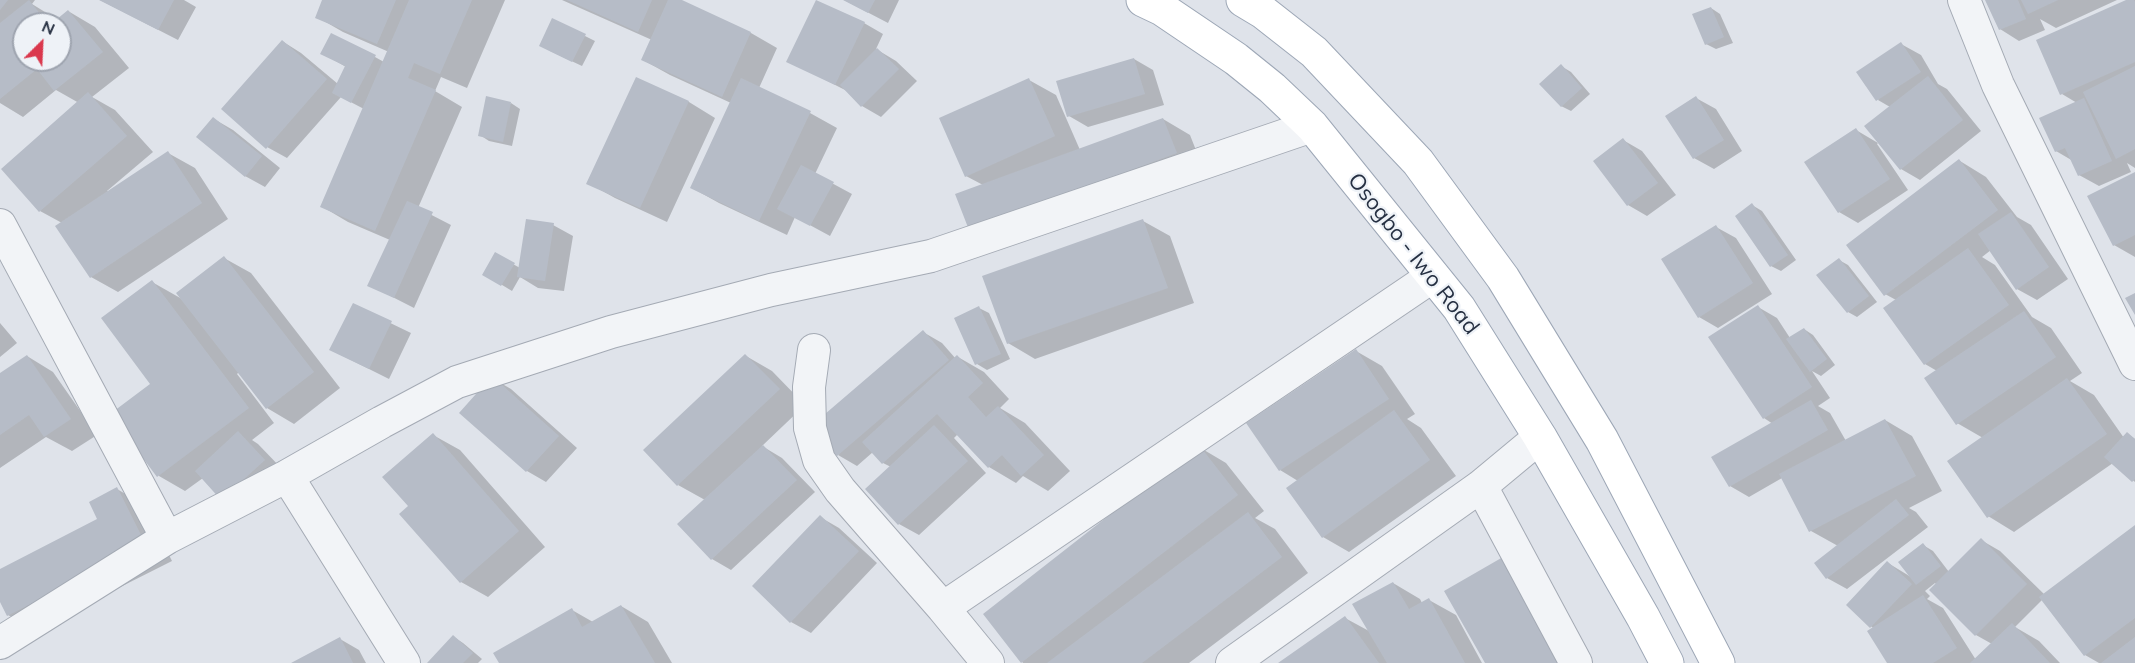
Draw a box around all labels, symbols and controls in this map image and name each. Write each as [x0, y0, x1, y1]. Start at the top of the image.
north arrow [12, 12, 72, 72]
text: N [39, 16, 58, 39]
street label: Osogbo - Iwo Road [1342, 168, 1484, 340]

